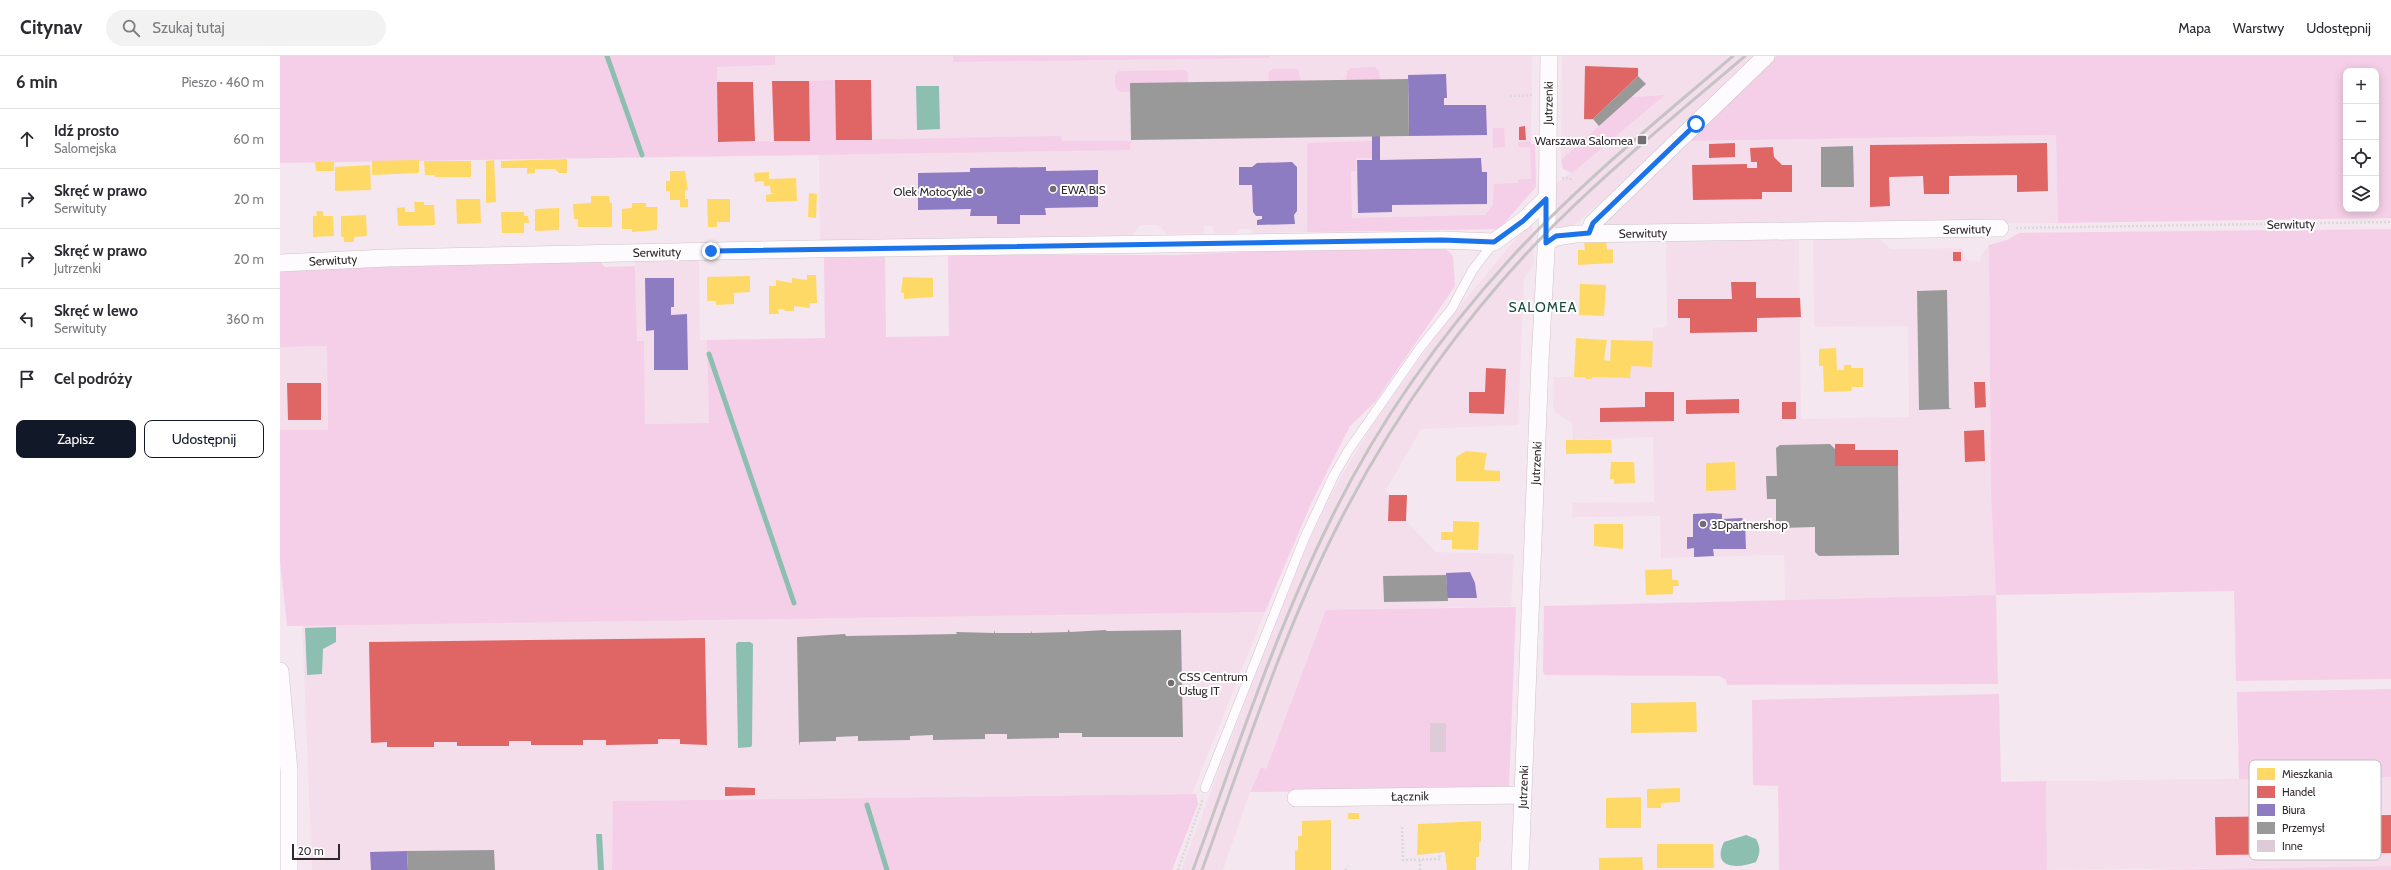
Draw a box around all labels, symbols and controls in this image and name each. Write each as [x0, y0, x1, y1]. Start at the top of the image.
search box [106, 10, 386, 46]
text: Citynav [20, 16, 82, 39]
icon: search [120, 17, 142, 39]
text: Szukaj tutaj [152, 19, 225, 37]
text: Mapa [2178, 19, 2211, 37]
text: Warstwy [2233, 19, 2284, 37]
text: Udostępnij [2306, 19, 2371, 37]
map controls [2343, 68, 2379, 212]
button: + [2343, 68, 2379, 104]
text: 6 min [16, 72, 58, 92]
text: Pieszo · 460 m [181, 74, 264, 90]
street label: Jutrzenki [1540, 81, 1556, 126]
button: − [2343, 104, 2379, 140]
route start [1687, 115, 1705, 133]
text: Idź prosto [54, 122, 119, 140]
icon: ahead [16, 128, 38, 150]
text: 60 m [233, 131, 264, 147]
place label: Warszawa Salomea [1535, 133, 1633, 148]
marker: Warszawa Salomea [1636, 134, 1648, 146]
text: Salomejska [54, 140, 116, 156]
button: locate [2343, 140, 2379, 176]
button: layers [2343, 176, 2379, 212]
text: Skręć w prawo [54, 182, 147, 200]
place label: EWA BIS [1061, 182, 1106, 197]
place label: Olek Motocykle [893, 184, 972, 199]
marker: EWA BIS [1048, 184, 1058, 194]
marker: Olek Motocykle [975, 186, 985, 196]
icon: right [16, 188, 38, 210]
text: 20 m [234, 191, 264, 207]
text: Serwituty [54, 200, 107, 216]
street label: Serwituty [2267, 216, 2315, 232]
street label: Serwituty [1943, 221, 1991, 237]
street label: Serwituty [1619, 225, 1667, 241]
text: Skręć w prawo [54, 242, 147, 260]
route end [702, 242, 720, 260]
street label: Serwituty [633, 244, 681, 260]
icon: right [16, 248, 38, 270]
text: 20 m [234, 251, 264, 267]
street label: Serwituty [308, 251, 358, 269]
text: Jutrzenki [54, 260, 101, 276]
district label: SALOMEA [1509, 298, 1577, 316]
text: Skręć w lewo [54, 302, 138, 320]
icon: left [16, 308, 38, 330]
text: 360 m [226, 311, 264, 327]
text: Serwituty [54, 320, 107, 336]
icon: arrive [16, 368, 38, 390]
text: Cel podróży [54, 370, 132, 388]
button: Zapisz [16, 420, 136, 458]
button: Udostępnij [144, 420, 264, 458]
street label: Jutrzenki [1527, 441, 1545, 486]
place label: 3Dpartnershop [1711, 517, 1788, 532]
marker: 3Dpartnershop [1698, 519, 1708, 529]
place label: CSS Centrum Usług IT [1179, 669, 1248, 698]
marker: CSS Centrum Usług IT [1166, 678, 1176, 688]
legend [2249, 760, 2381, 860]
street label: Jutrzenki [1515, 765, 1531, 810]
text: Mieszkania [2282, 767, 2333, 781]
text: Handel [2282, 785, 2316, 799]
street label: Łącznik [1391, 788, 1429, 804]
text: Biura [2282, 803, 2306, 817]
text: Przemysł [2282, 821, 2325, 835]
text: Inne [2282, 839, 2303, 853]
scale bar [292, 842, 340, 861]
text: 20 m [298, 844, 324, 858]

